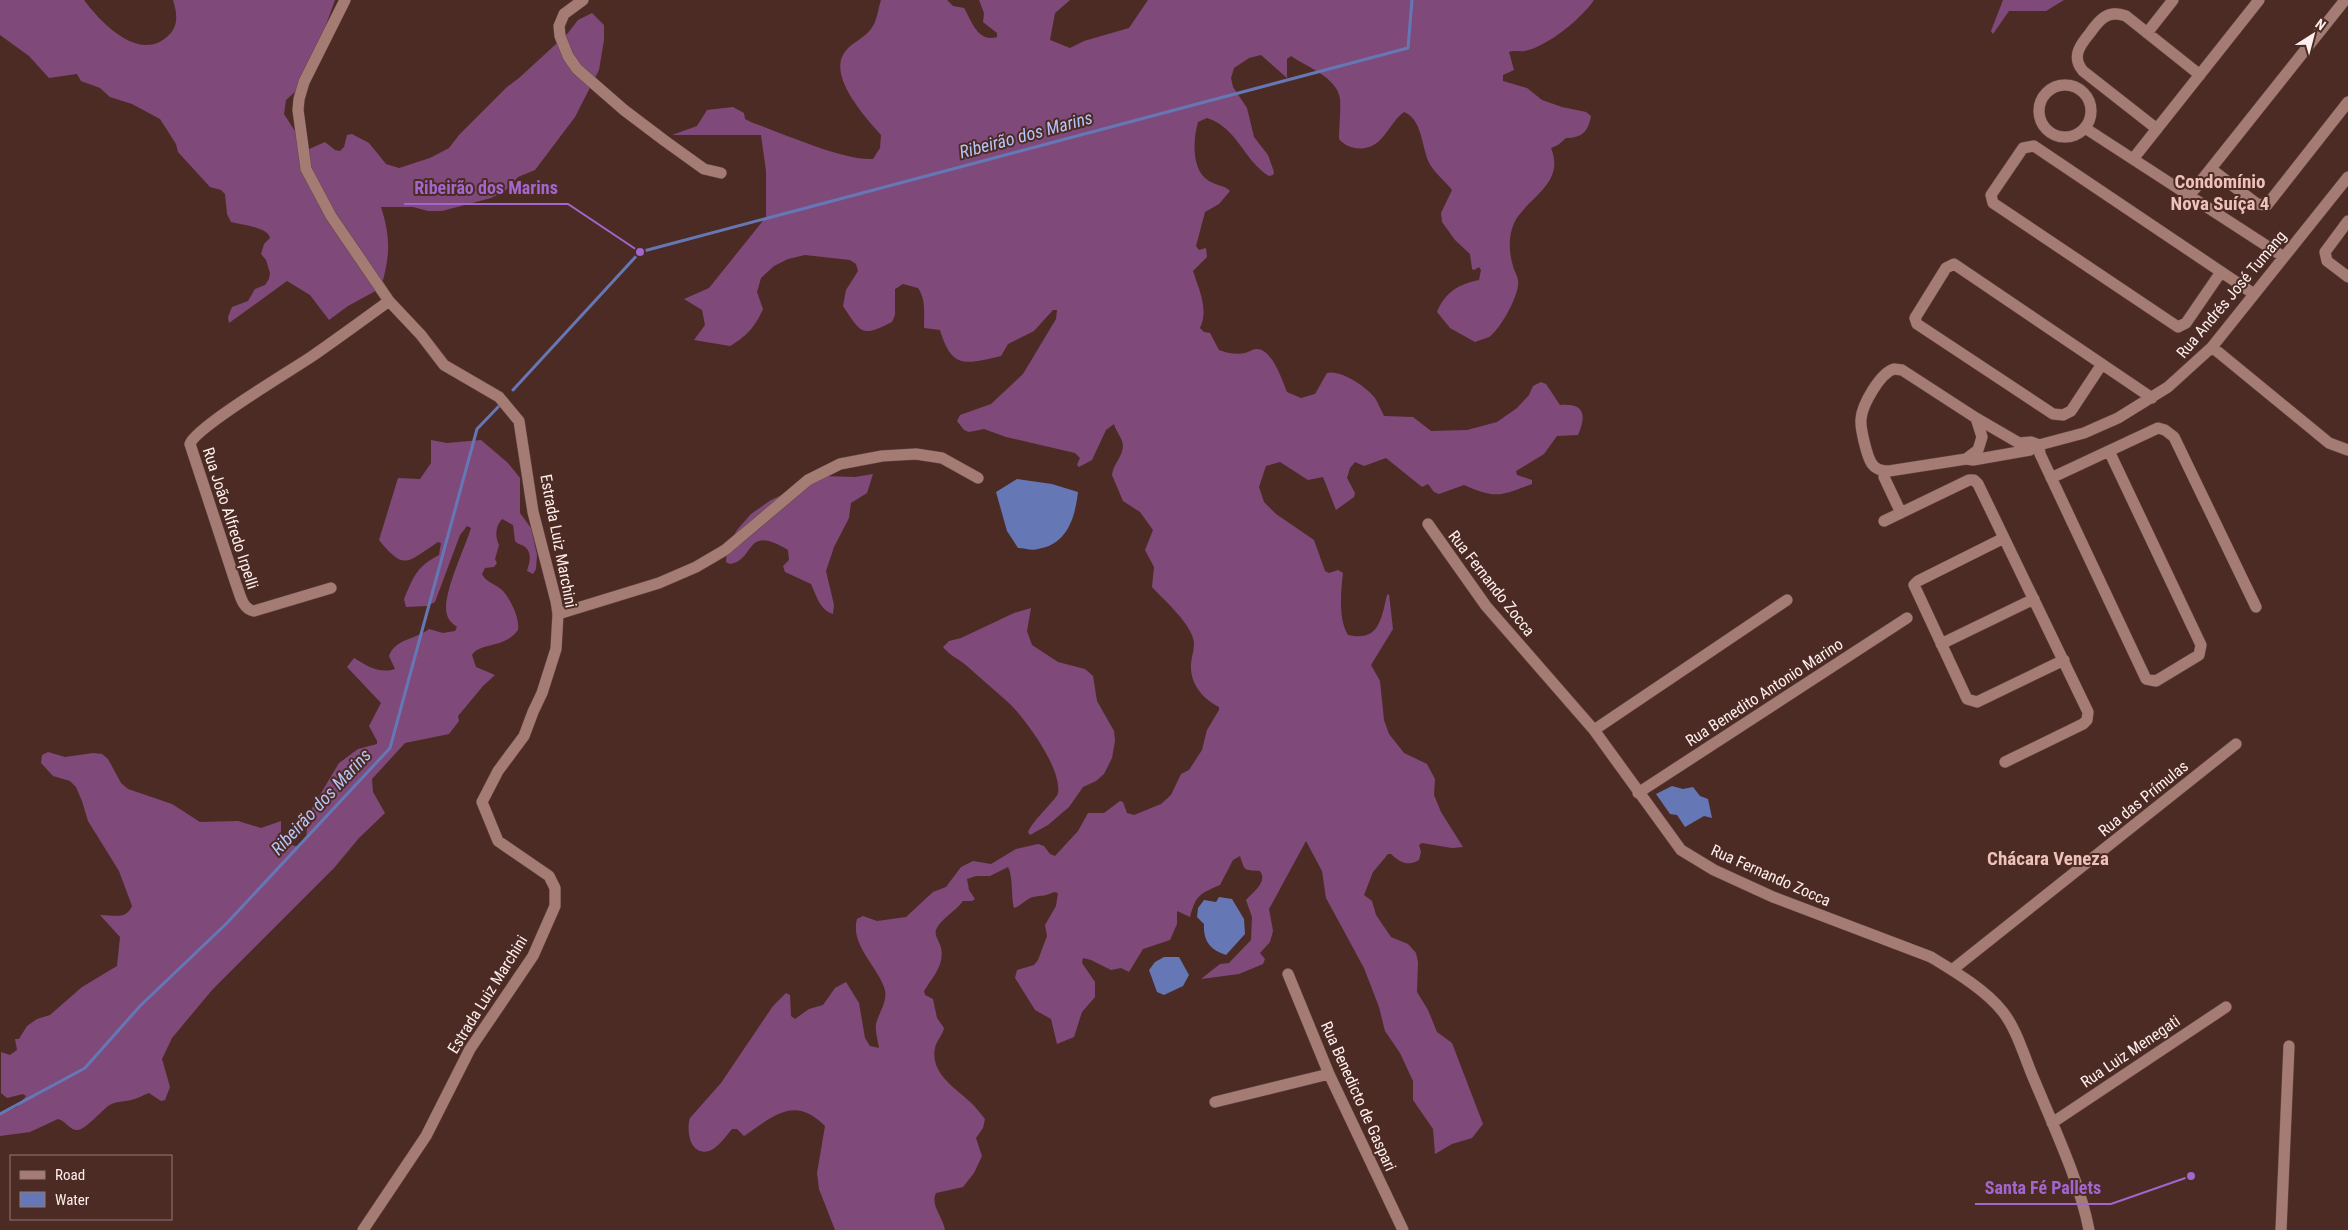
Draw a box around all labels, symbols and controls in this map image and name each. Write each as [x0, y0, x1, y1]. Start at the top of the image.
north arrow [2288, 10, 2338, 60]
text: N [2312, 15, 2329, 33]
water label: Ribeirão dos Marins [957, 107, 1095, 162]
district label: Condomínio Nova Suíça 4 [2171, 170, 2269, 215]
callout: Ribeirão dos Marins [404, 171, 568, 204]
text: Ribeirão dos Marins [414, 177, 558, 198]
street label: Rua Andrés José Tumang [2173, 227, 2290, 362]
street label: Rua João Alfredo Irpelli [199, 445, 262, 591]
street label: Estrada Luiz Marchini [536, 473, 581, 609]
street label: Rua Fernando Zocca [1444, 527, 1539, 640]
street label: Rua Benedito Antonio Marino [1682, 634, 1846, 750]
water label: Ribeirão dos Marins [266, 744, 375, 859]
street label: Rua das Prímulas [2095, 756, 2192, 840]
street label: Rua Fernando Zocca [1708, 841, 1834, 910]
district label: Chácara Veneza [1987, 847, 2109, 870]
street label: Estrada Luiz Marchini [443, 932, 531, 1057]
street label: Rua Luiz Menegati [2077, 1011, 2184, 1092]
street label: Rua Benedicto de Gaspari [1317, 1018, 1400, 1174]
legend [10, 1155, 172, 1220]
text: Road [55, 1166, 85, 1184]
callout: Santa Fé Pallets [1975, 1171, 2111, 1204]
text: Santa Fé Pallets [1985, 1177, 2101, 1198]
text: Water [55, 1191, 90, 1209]

